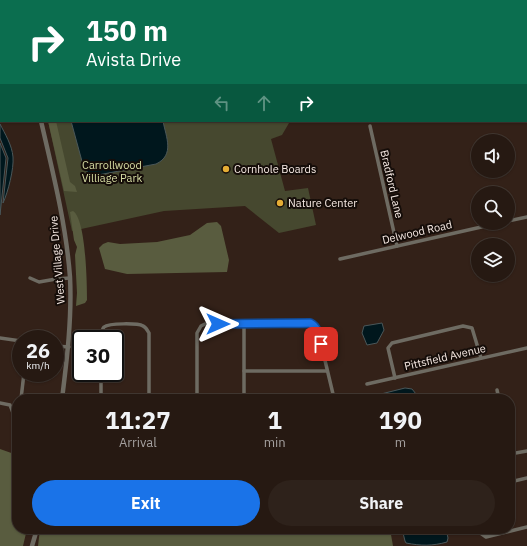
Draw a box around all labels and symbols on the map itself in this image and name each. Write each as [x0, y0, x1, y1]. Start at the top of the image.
street label: Bradford Lane [377, 148, 407, 220]
park label: Carrollwood Villiage Park [82, 158, 143, 185]
place label: Cornhole Boards [234, 162, 316, 176]
marker: Cornhole Boards [221, 164, 231, 174]
place label: Nature Center [288, 196, 357, 210]
marker: Nature Center [275, 198, 285, 208]
street label: West Village Drive [46, 215, 68, 305]
street label: Delwood Road [381, 217, 453, 247]
position arrow [197, 303, 239, 345]
pin [304, 327, 338, 361]
speed limit sign: 30 [72, 330, 124, 382]
street label: Pittsfield Avenue [403, 341, 487, 373]

